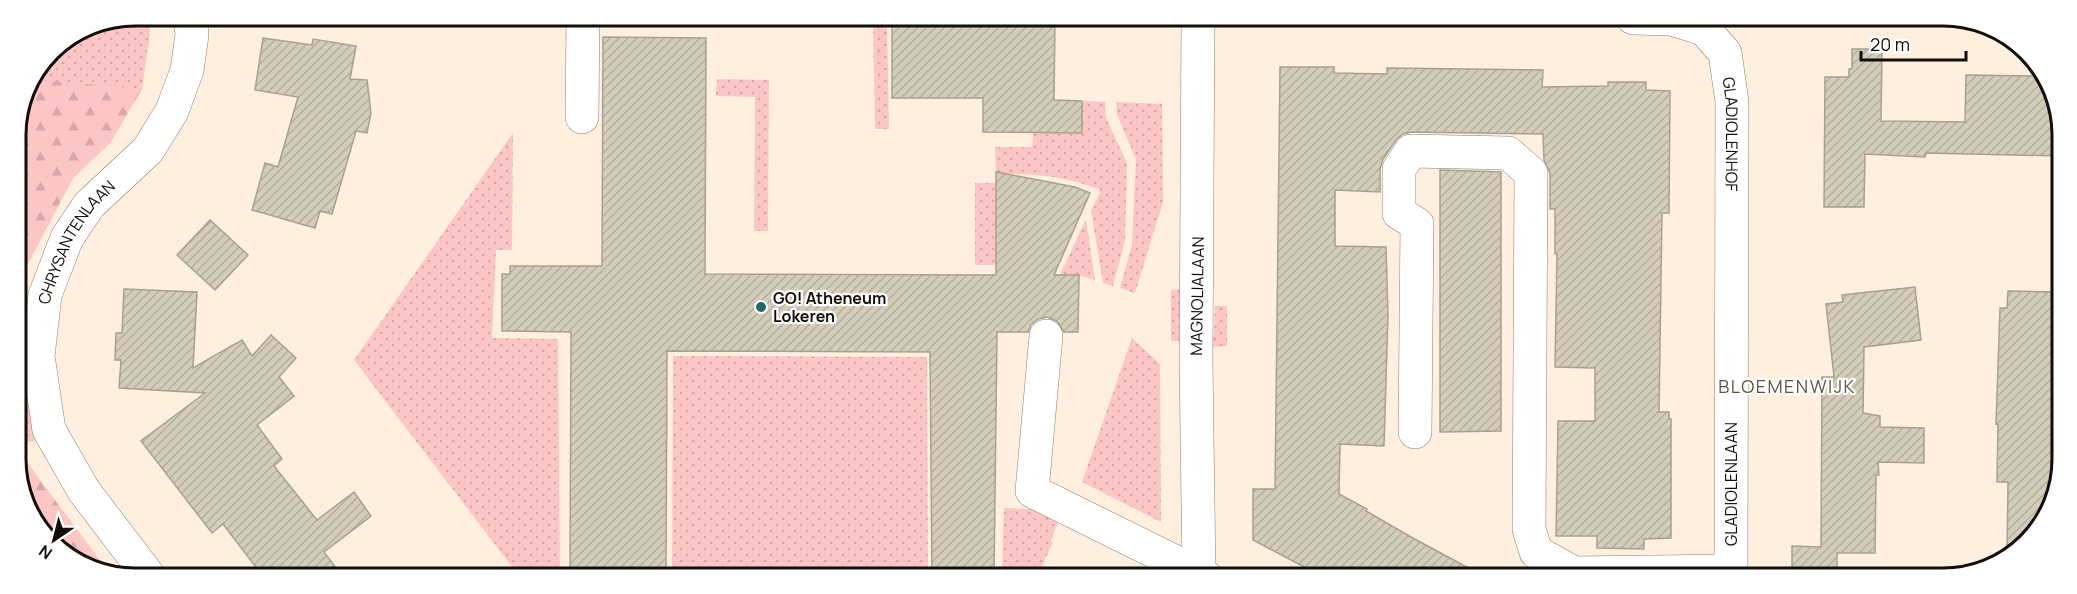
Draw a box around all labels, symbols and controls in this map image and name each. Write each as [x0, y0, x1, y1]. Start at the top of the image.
scale bar [1861, 24, 1966, 62]
text: 20 m [1870, 32, 1910, 56]
street label: GLADIOLENHOF [1718, 76, 1744, 191]
street label: CHRYSANTENLAAN [33, 175, 120, 305]
street label: MAGNOLIALAAN [1185, 236, 1209, 356]
place label: GO! Atheneum Lokeren [773, 287, 886, 327]
marker: GO! Atheneum Lokeren [754, 300, 768, 314]
district label: BLOEMENWIJK [1718, 374, 1856, 398]
street label: GLADIOLENLAAN [1720, 422, 1742, 546]
north arrow [24, 510, 84, 570]
text: N [34, 540, 56, 565]

